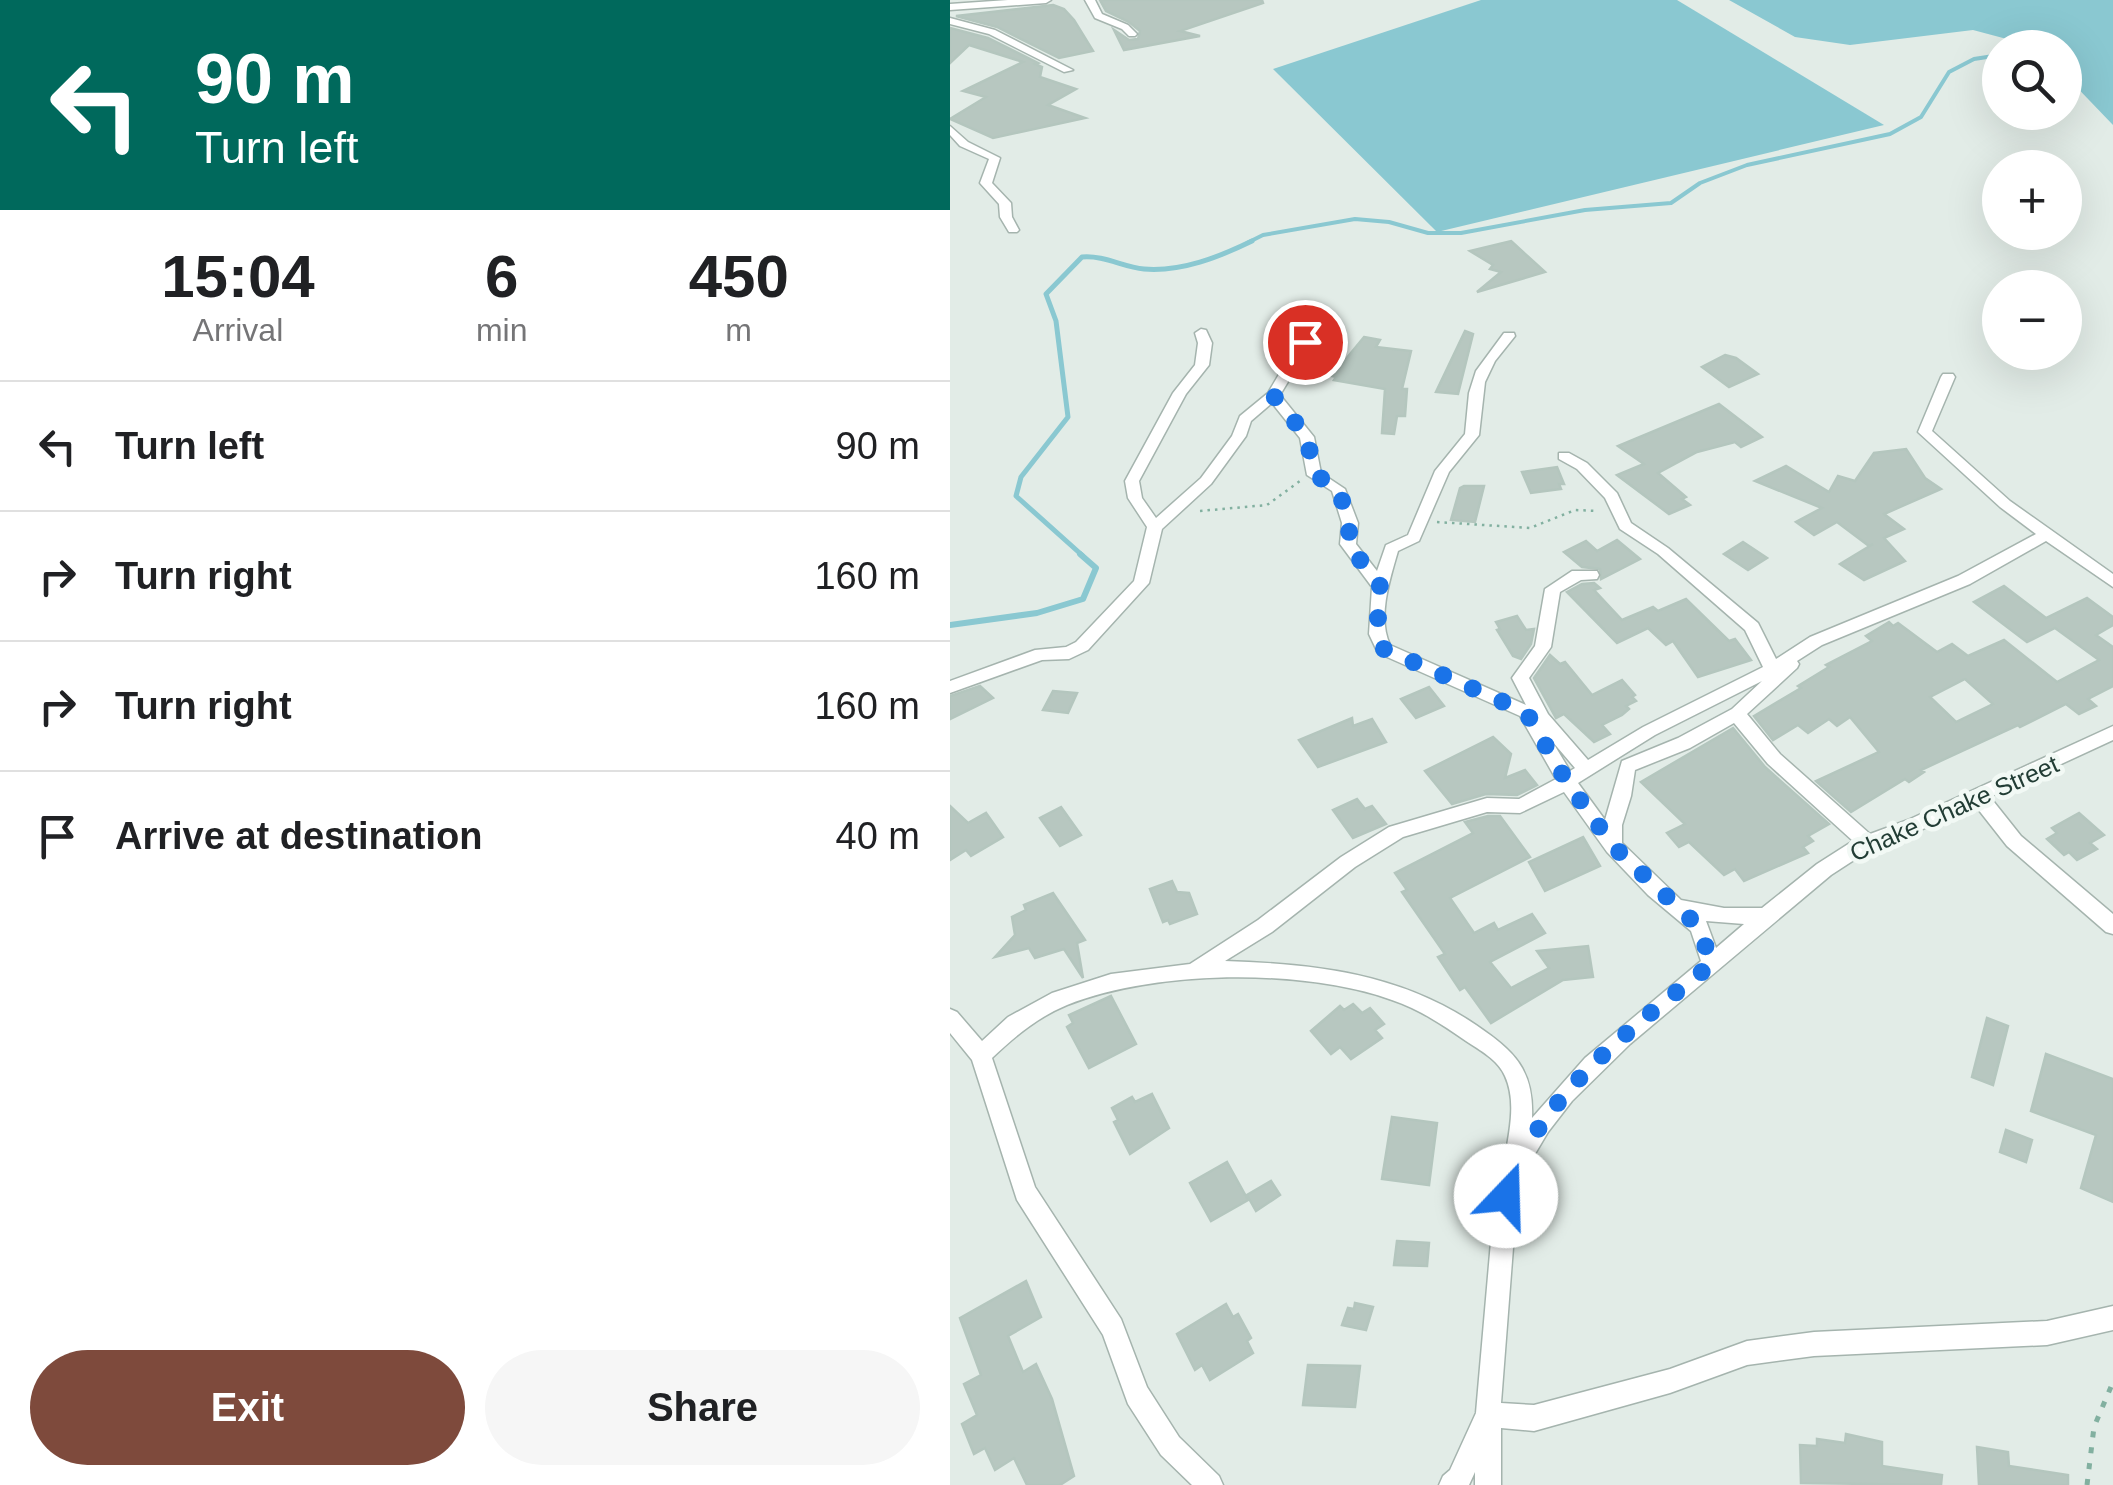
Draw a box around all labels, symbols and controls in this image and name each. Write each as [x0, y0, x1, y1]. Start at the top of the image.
map controls [1982, 30, 2082, 370]
button: search [1982, 30, 2082, 130]
icon: left [30, 40, 160, 170]
text: 90 m [195, 40, 355, 118]
text: Turn left [195, 122, 358, 173]
button: + [1982, 150, 2082, 250]
text: 15:04 [161, 243, 315, 310]
text: 6 [485, 243, 518, 310]
text: 450 [689, 243, 789, 310]
button: − [1982, 270, 2082, 370]
pin [1263, 300, 1348, 385]
text: Arrival [193, 312, 283, 348]
text: min [476, 312, 527, 348]
text: m [725, 312, 752, 348]
icon: arrive [1278, 315, 1333, 370]
icon: left [30, 419, 85, 474]
text: Turn left [115, 425, 264, 467]
text: 90 m [836, 425, 920, 467]
icon: right [30, 549, 85, 604]
text: Turn right [115, 555, 292, 597]
text: 160 m [814, 555, 920, 597]
icon: right [30, 679, 85, 734]
text: Turn right [115, 685, 292, 727]
text: 160 m [814, 685, 920, 727]
street label: Chake Chake Street [1845, 749, 2063, 867]
icon: arrive [30, 809, 85, 864]
text: Arrive at destination [115, 815, 482, 857]
text: 40 m [836, 815, 920, 857]
position arrow [1454, 1144, 1558, 1248]
button: Exit [30, 1350, 465, 1465]
button: Share [485, 1350, 920, 1465]

